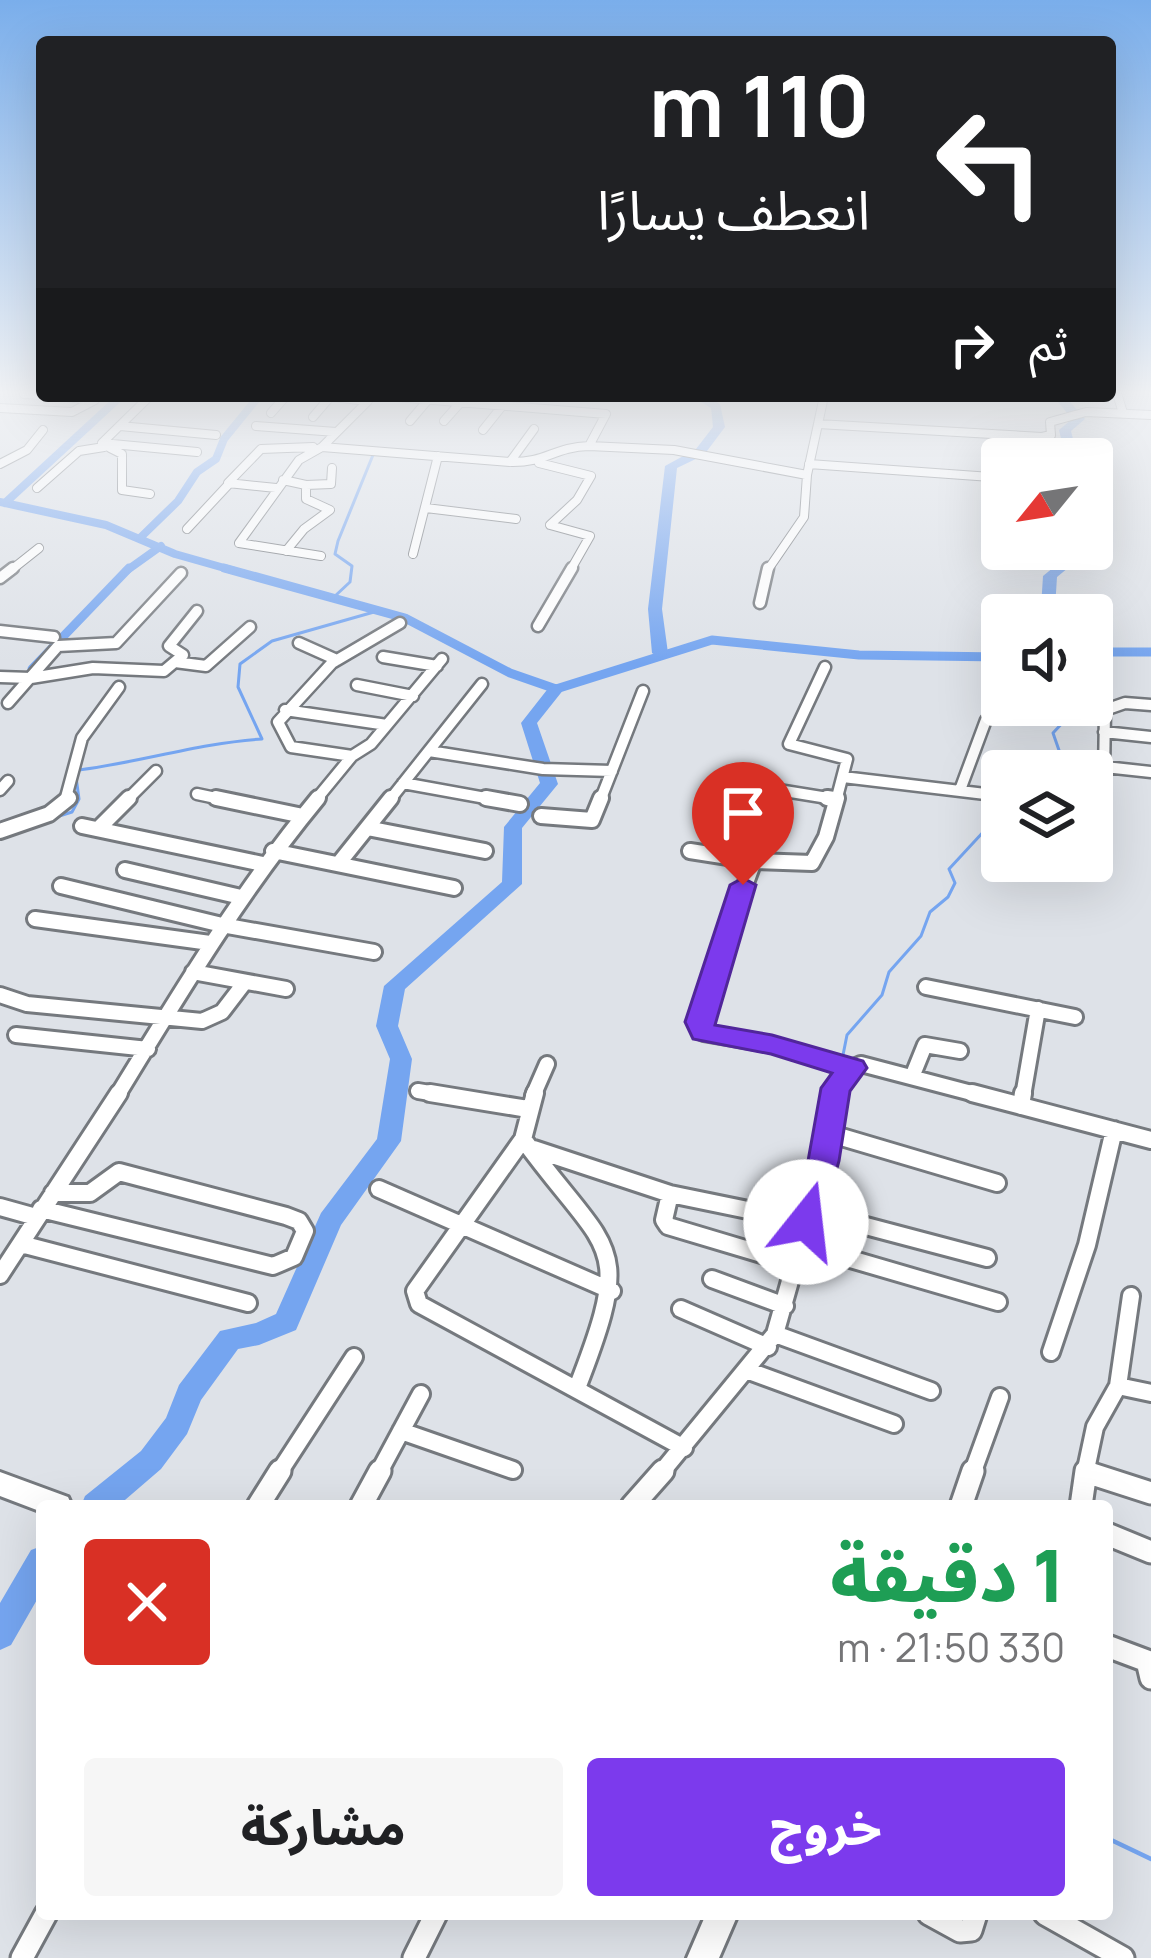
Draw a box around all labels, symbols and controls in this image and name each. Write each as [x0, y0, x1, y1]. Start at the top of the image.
text: 110 m [649, 47, 870, 162]
icon: left [912, 84, 1068, 240]
text: انعطف يسارًا [597, 172, 870, 246]
icon: right [939, 312, 1005, 378]
text: ثم [1029, 312, 1068, 374]
north arrow [981, 438, 1113, 570]
map controls [981, 438, 1113, 882]
button: sound [981, 594, 1113, 726]
button: layers [981, 750, 1113, 882]
pin [692, 762, 794, 885]
icon: arrive [710, 780, 776, 846]
position arrow [743, 1159, 869, 1285]
text: 1 دقيقة [830, 1525, 1065, 1624]
button: close [84, 1539, 210, 1665]
text: 330 m · 21:50 [837, 1620, 1065, 1674]
button: مشاركة [84, 1758, 563, 1896]
button: خروج [587, 1758, 1065, 1896]

